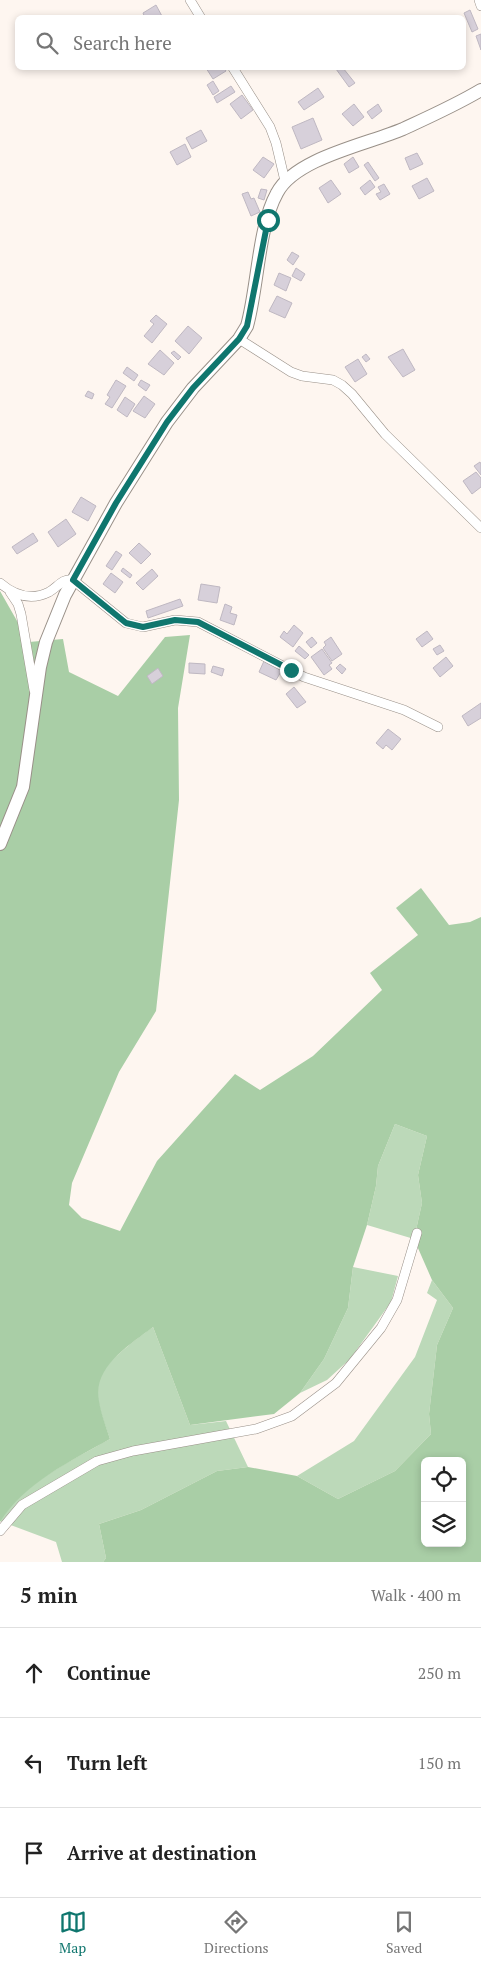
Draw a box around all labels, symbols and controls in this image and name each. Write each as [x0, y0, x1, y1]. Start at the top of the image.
search box [15, 15, 466, 70]
icon: search [33, 29, 61, 57]
text: Search here [73, 30, 172, 55]
route start [257, 209, 280, 232]
route end [280, 659, 303, 682]
map controls [421, 1457, 466, 1547]
button: locate [421, 1457, 466, 1502]
button: layers [421, 1502, 466, 1547]
text: 5 min [20, 1581, 77, 1609]
text: Walk · 400 m [371, 1584, 461, 1606]
icon: ahead [20, 1659, 48, 1687]
text: Continue [67, 1660, 151, 1685]
text: 250 m [418, 1662, 461, 1684]
icon: left [20, 1749, 48, 1777]
text: Turn left [67, 1750, 148, 1775]
text: 150 m [418, 1752, 461, 1774]
icon: arrive [20, 1839, 48, 1867]
text: Arrive at destination [67, 1840, 256, 1865]
tab: Map [59, 1908, 87, 1957]
tab: Directions [204, 1908, 269, 1957]
tab: Saved [386, 1908, 422, 1957]

